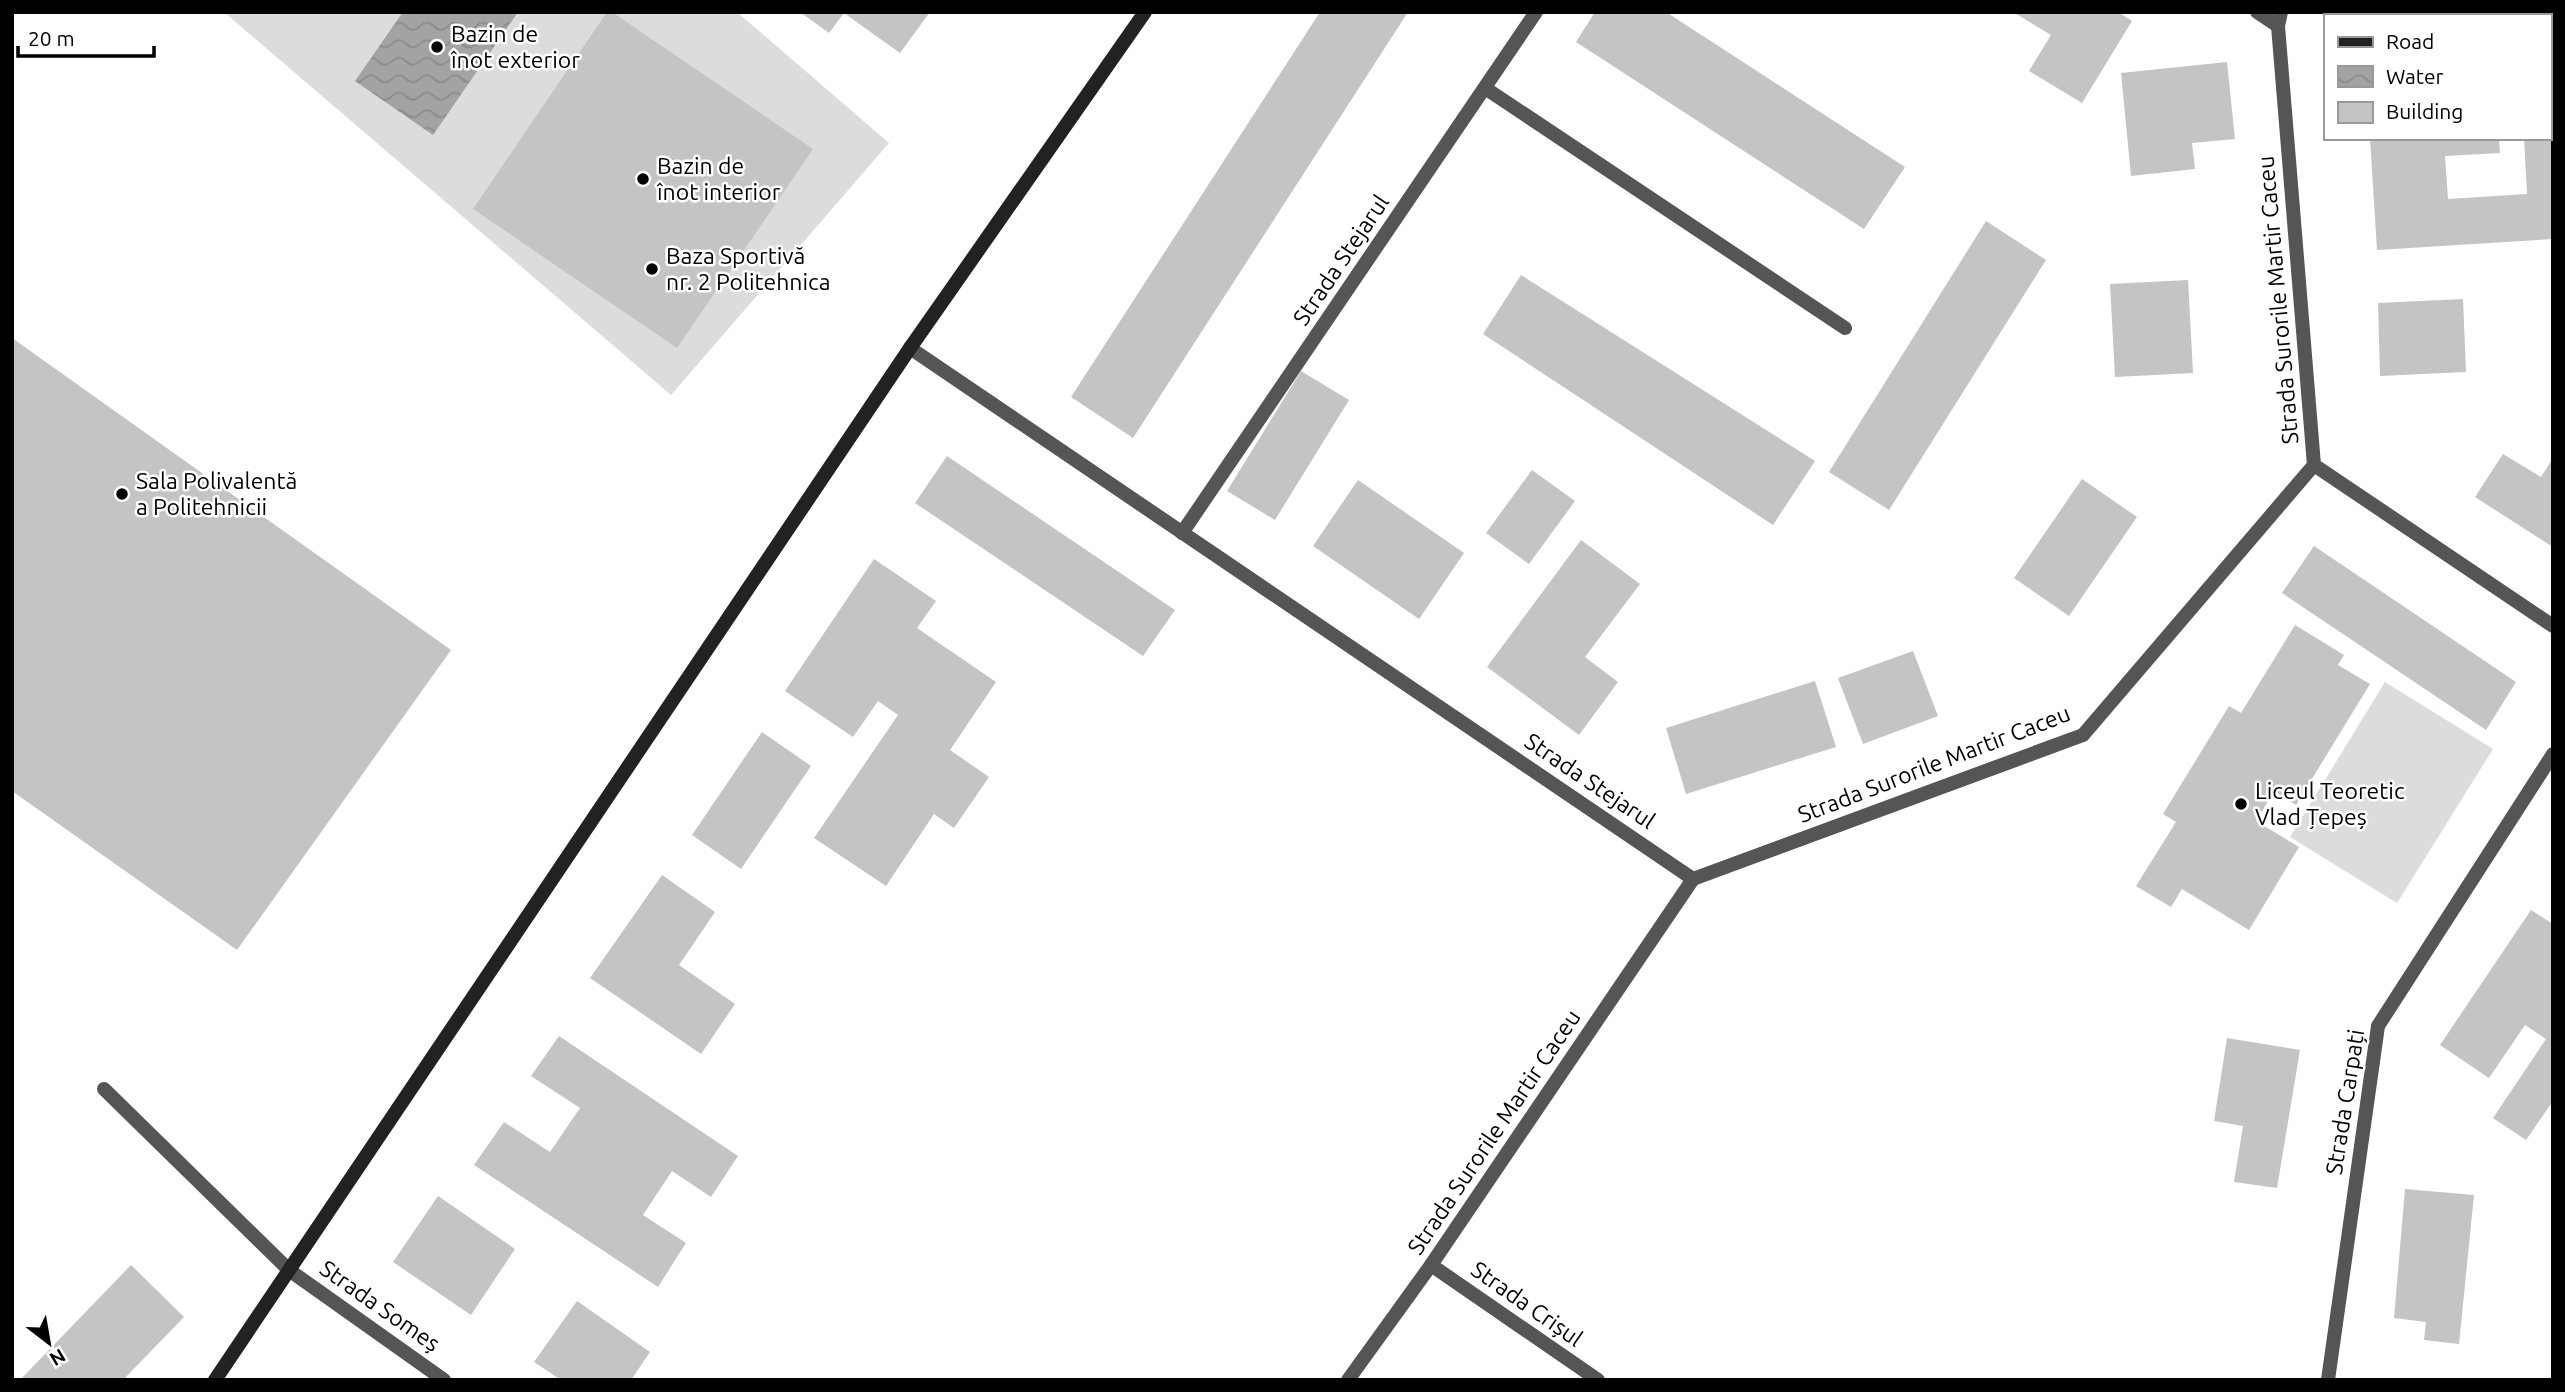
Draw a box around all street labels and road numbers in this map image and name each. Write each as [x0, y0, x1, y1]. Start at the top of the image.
street label: Strada Surorile Martir Caceu [2252, 155, 2303, 445]
street label: Strada Stejarul [1288, 190, 1393, 329]
street label: Strada Surorile Martir Caceu [1794, 700, 2073, 827]
street label: Strada Stejarul [1521, 728, 1660, 833]
street label: Strada Surorile Martir Caceu [1402, 1005, 1585, 1259]
street label: Strada Carpați [2321, 1028, 2368, 1176]
street label: Strada Someș [316, 1255, 445, 1356]
street label: Strada Crișul [1467, 1256, 1588, 1351]

